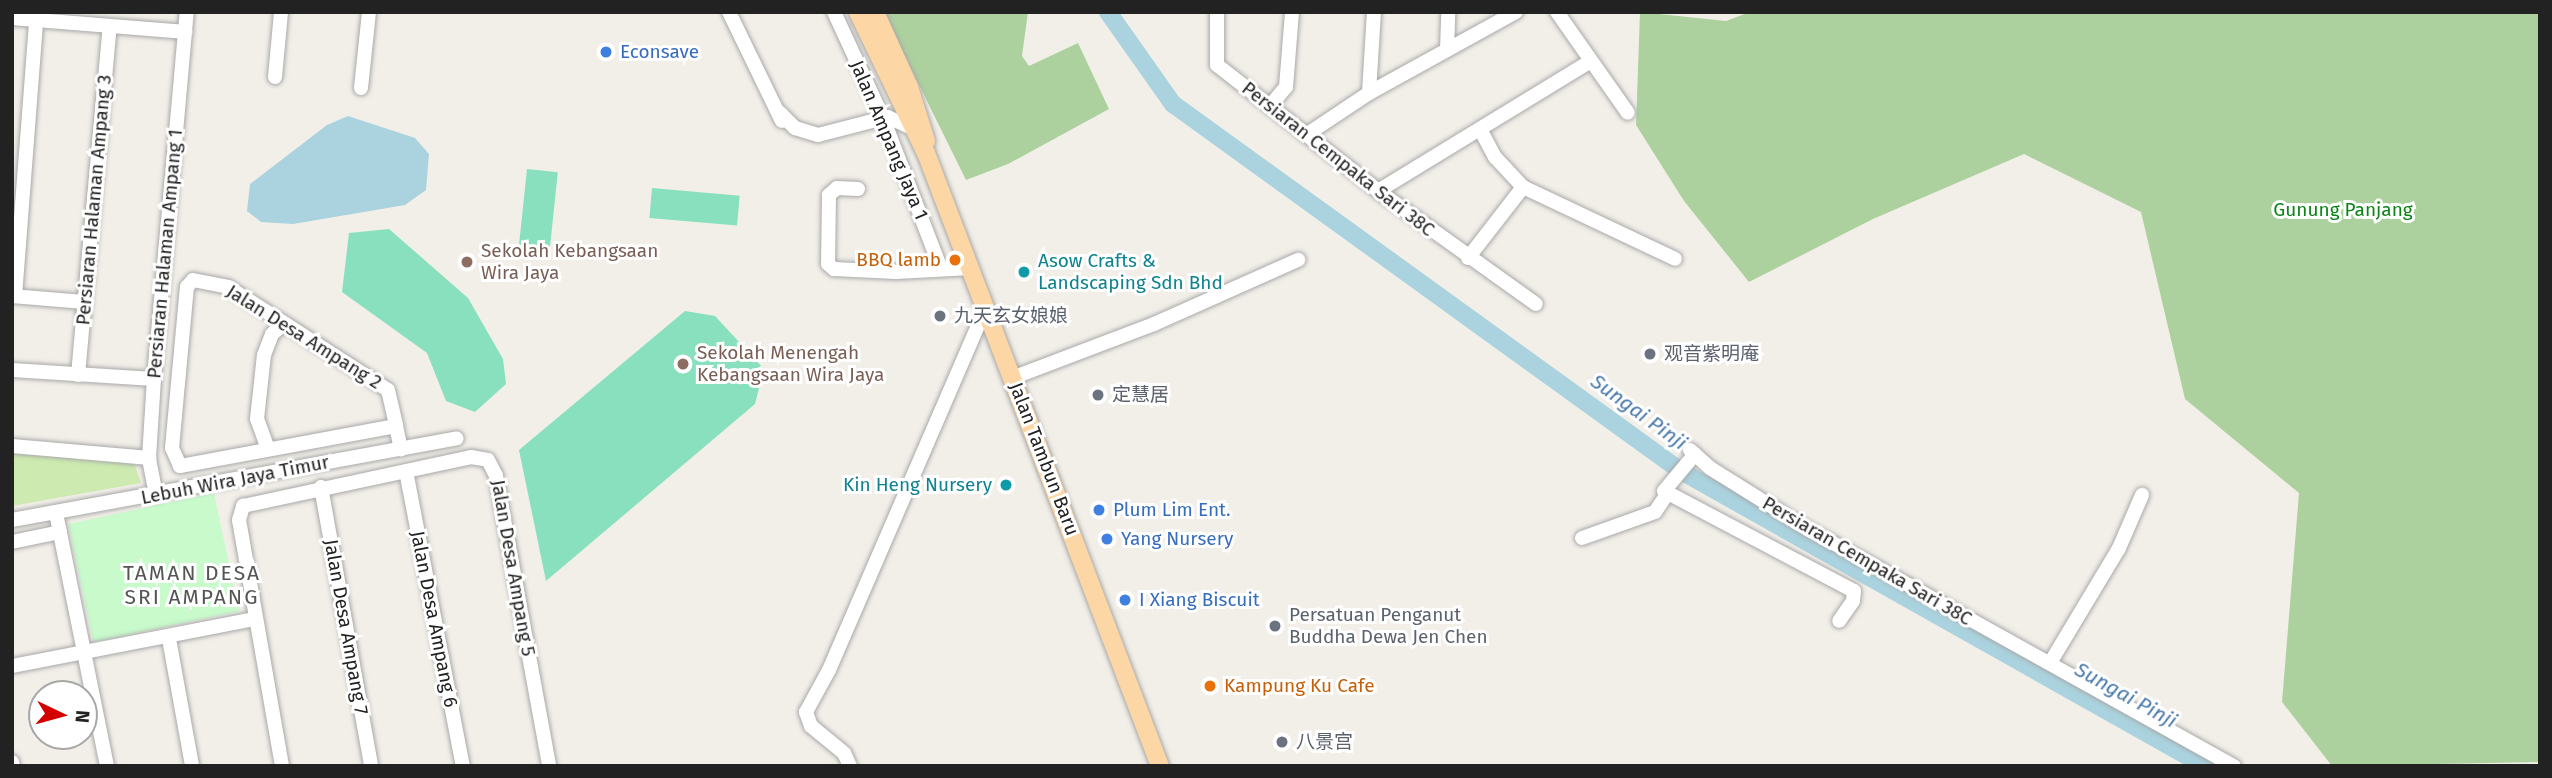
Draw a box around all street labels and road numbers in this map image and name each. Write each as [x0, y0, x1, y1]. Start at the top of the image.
street label: Jalan Ampang Jaya 1 [845, 57, 933, 223]
street label: Persiaran Halaman Ampang 3 [72, 74, 116, 326]
street label: Persiaran Cempaka Sari 38C [1237, 77, 1439, 241]
street label: Persiaran Halaman Ampang 1 [143, 128, 187, 380]
street label: Jalan Desa Ampang 2 [222, 280, 386, 394]
street label: Jalan Tambun Baru [1004, 379, 1084, 539]
street label: Lebuh Wira Jaya Timur [139, 451, 331, 509]
street label: Jalan Desa Ampang 5 [486, 478, 540, 658]
street label: Persiaran Cempaka Sari 38C [1758, 492, 1976, 630]
street label: Jalan Desa Ampang 6 [406, 529, 462, 709]
street label: Jalan Desa Ampang 7 [319, 538, 373, 716]

